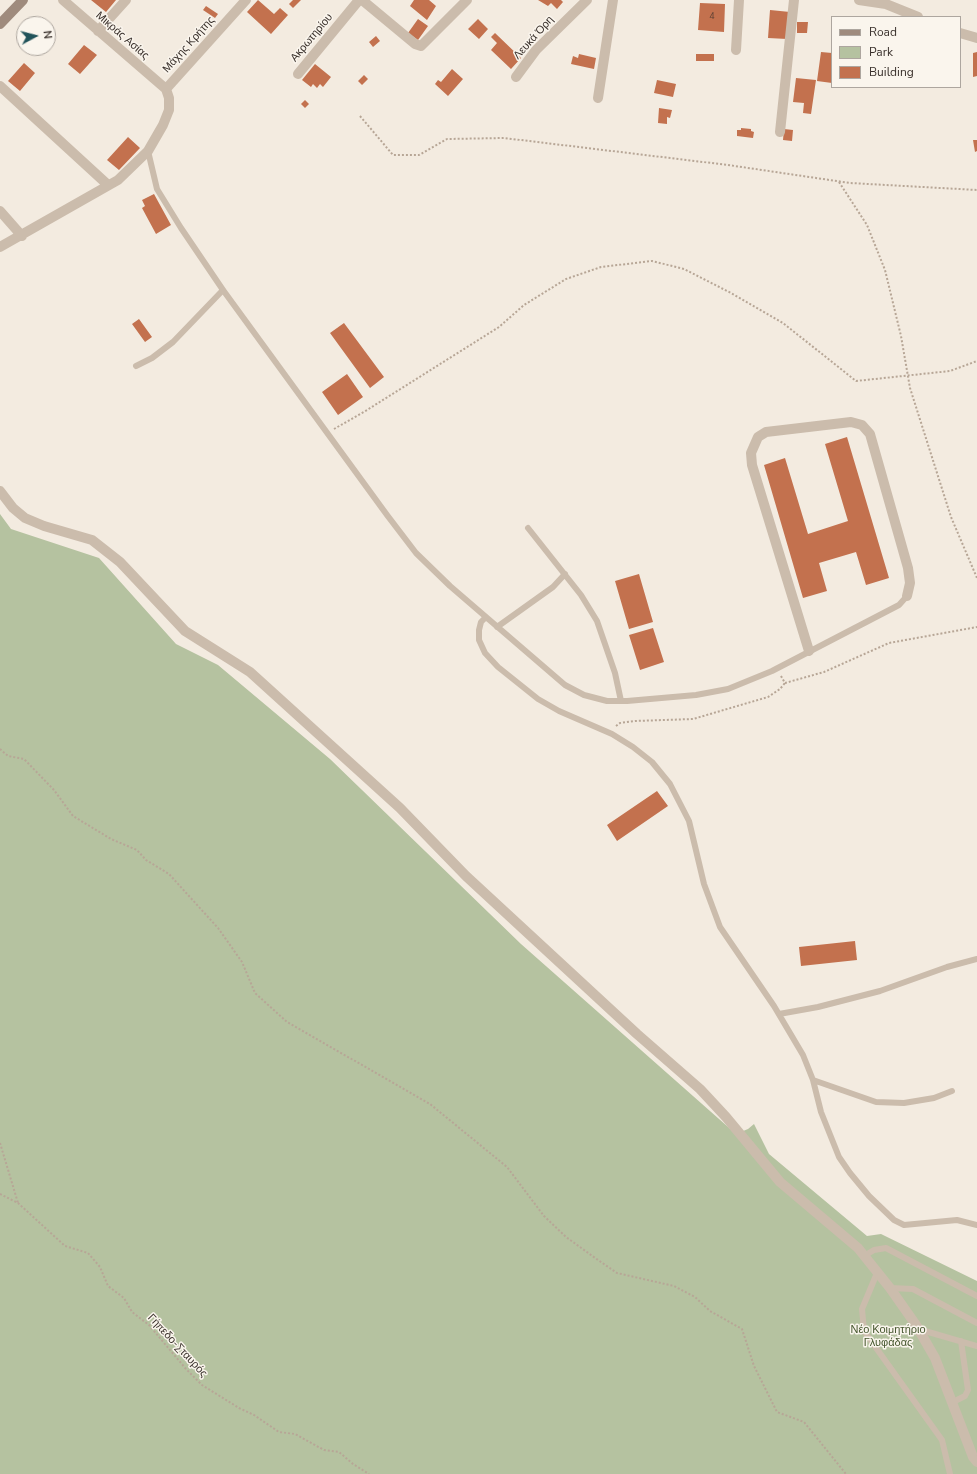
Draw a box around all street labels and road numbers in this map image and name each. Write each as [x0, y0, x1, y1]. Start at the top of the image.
street label: Μικράς Ασίας [93, 9, 151, 63]
street label: Ακρωτηρίου [288, 11, 336, 65]
street label: Μάχης Κρήτης [160, 14, 218, 76]
street label: Λευκά Όρη [511, 14, 557, 62]
street label: Γήπεδο-Σταυρός [144, 1312, 210, 1380]

